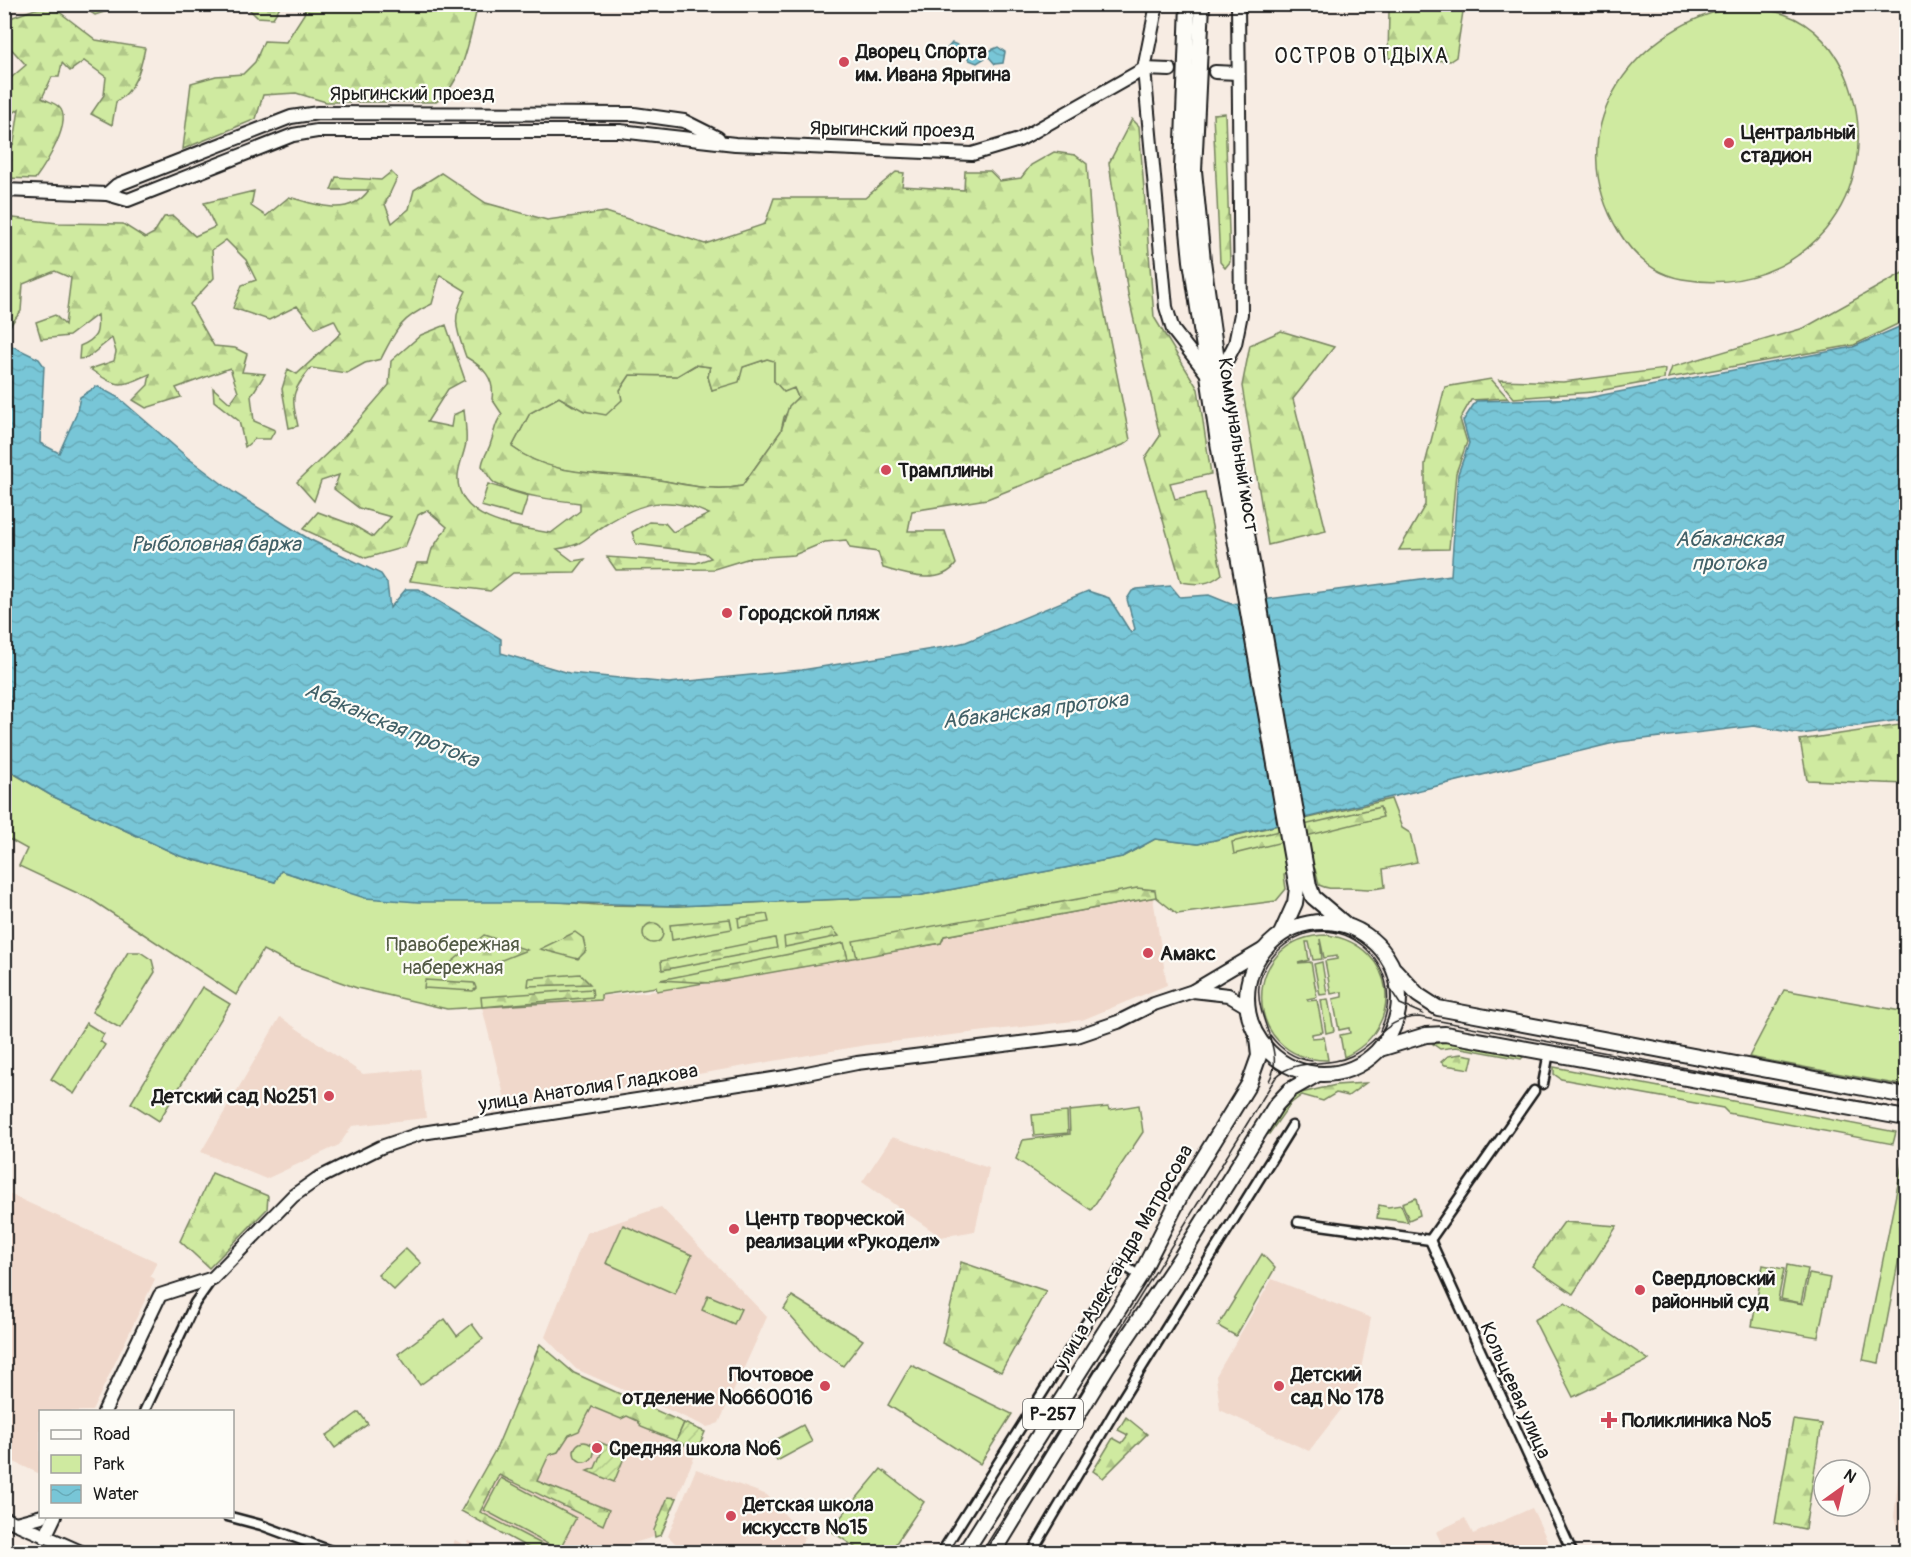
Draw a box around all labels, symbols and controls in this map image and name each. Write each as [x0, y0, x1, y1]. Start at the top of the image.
place label: Дворец Спорта им. Ивана Ярыгина [855, 39, 1010, 87]
district label: ОСТРОВ ОТДЫХА [1274, 43, 1450, 70]
marker: Дворец Спорта им. Ивана Ярыгина [837, 55, 851, 69]
street label: Ярыгинский проезд [330, 81, 494, 106]
street label: Ярыгинский проезд [809, 116, 975, 143]
place label: Центральный стадион [1740, 120, 1856, 168]
marker: Центральный стадион [1722, 136, 1736, 150]
street label: Коммунальный мост [1212, 356, 1265, 534]
place label: Трамплины [897, 458, 994, 483]
marker: Трамплины [879, 463, 893, 477]
water label: Абаканская протока [1675, 526, 1785, 577]
water label: Рыболовная баржа [131, 531, 302, 558]
place label: Городской пляж [739, 601, 881, 626]
marker: Городской пляж [720, 606, 734, 620]
water label: Абаканская протока [301, 677, 484, 775]
water label: Абаканская протока [941, 686, 1130, 735]
park label: Правобережная набережная [386, 932, 520, 980]
place label: Амакс [1160, 941, 1216, 966]
marker: Амакс [1141, 946, 1155, 960]
street label: улица Анатолия Гладкова [476, 1058, 700, 1117]
place label: Детский сад №251 [151, 1084, 317, 1109]
marker: Детский сад №251 [322, 1089, 336, 1103]
street label: улица Александра Матросова [1048, 1140, 1198, 1375]
place label: Центр творческой реализации «Рукодел» [746, 1206, 941, 1254]
marker: Центр творческой реализации «Рукодел» [727, 1222, 741, 1236]
place label: Свердловский районный суд [1652, 1266, 1776, 1314]
marker: Свердловский районный суд [1633, 1283, 1647, 1297]
street label: Кольцевая улица [1474, 1318, 1557, 1462]
place label: Почтовое отделение №660016 [622, 1362, 814, 1410]
place label: Детский сад № 178 [1290, 1362, 1384, 1410]
marker: Почтовое отделение №660016 [818, 1379, 832, 1393]
marker: Детский сад № 178 [1272, 1379, 1286, 1393]
road number: Р-257 [1023, 1399, 1083, 1429]
place label: Поликлиника №5 [1622, 1408, 1772, 1433]
legend [39, 1410, 234, 1518]
marker: Поликлиника №5 [1600, 1411, 1618, 1429]
text: Road [93, 1423, 130, 1446]
place label: Средняя школа №6 [609, 1436, 781, 1461]
marker: Средняя школа №6 [590, 1441, 604, 1455]
text: Park [93, 1453, 125, 1476]
north arrow [1812, 1458, 1872, 1518]
text: N [1840, 1465, 1860, 1488]
text: Water [93, 1483, 139, 1506]
place label: Детская школа искусств №15 [742, 1492, 873, 1540]
marker: Детская школа искусств №15 [724, 1509, 738, 1523]

